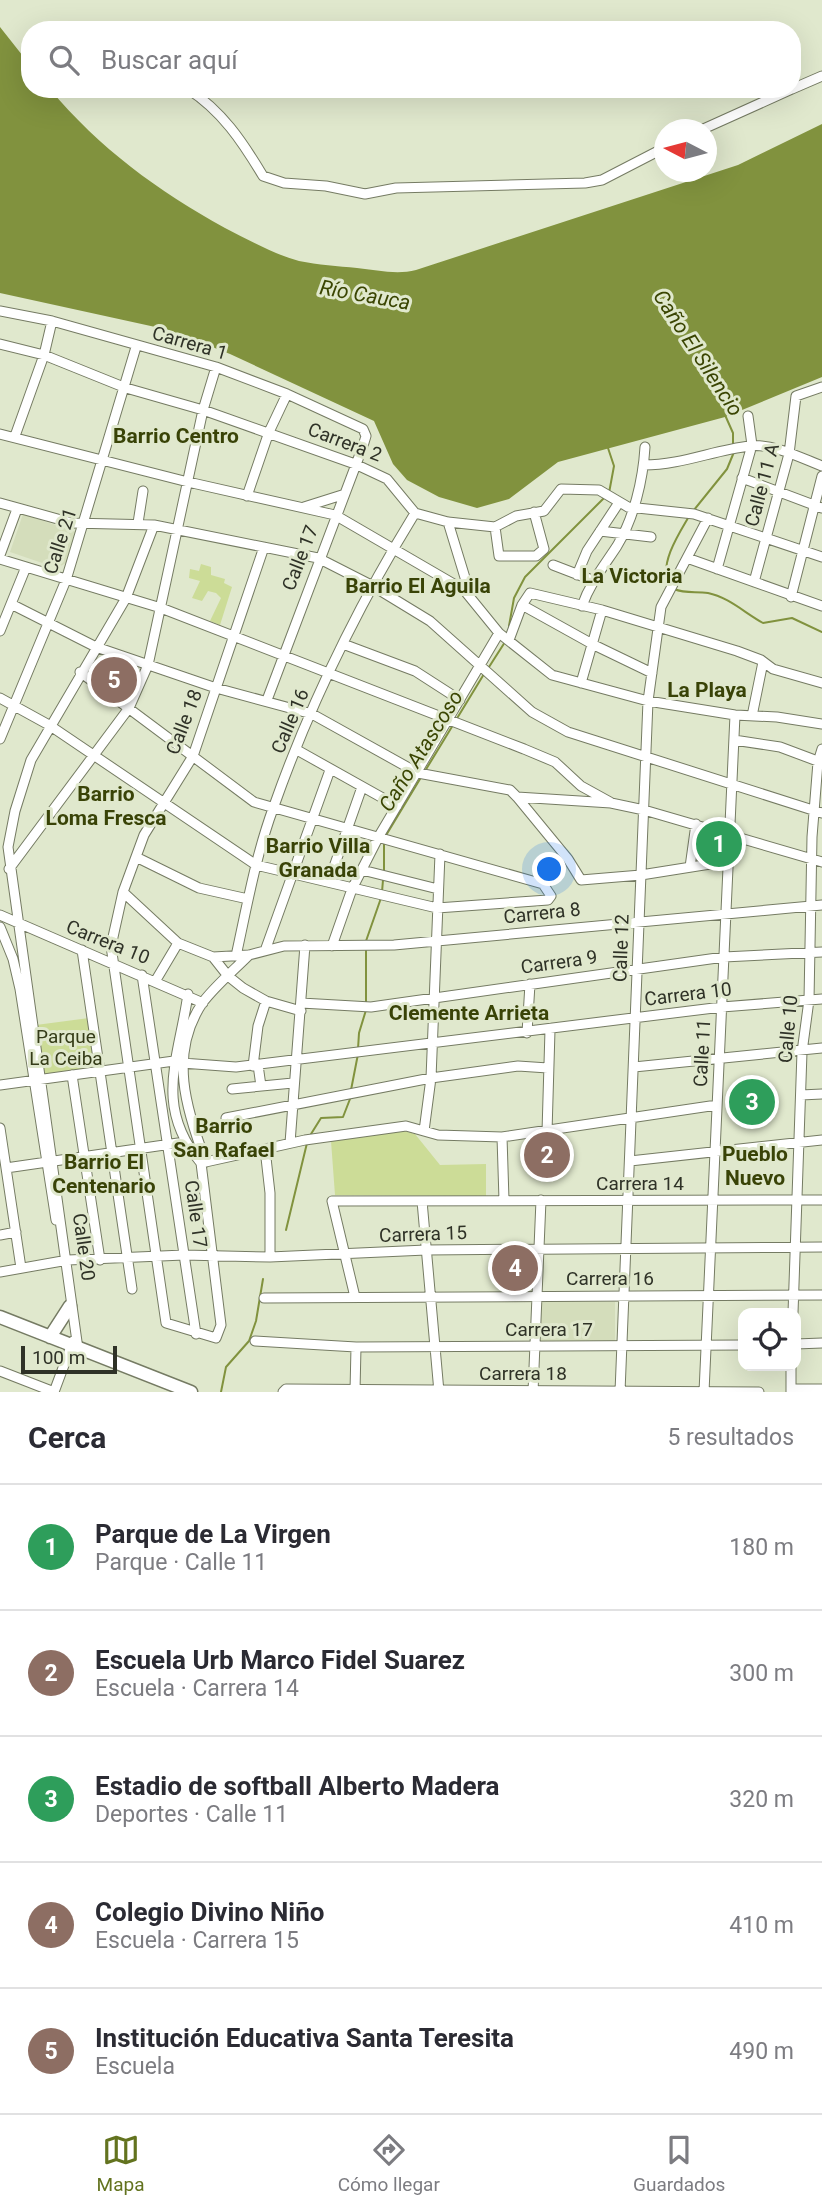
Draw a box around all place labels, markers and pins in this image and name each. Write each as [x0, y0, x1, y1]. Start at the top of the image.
pin: 5 [91, 654, 137, 706]
pin: 1 [696, 818, 742, 870]
pin: 3 [729, 1076, 775, 1128]
pin: 2 [524, 1129, 570, 1181]
pin: 4 [492, 1242, 538, 1294]

